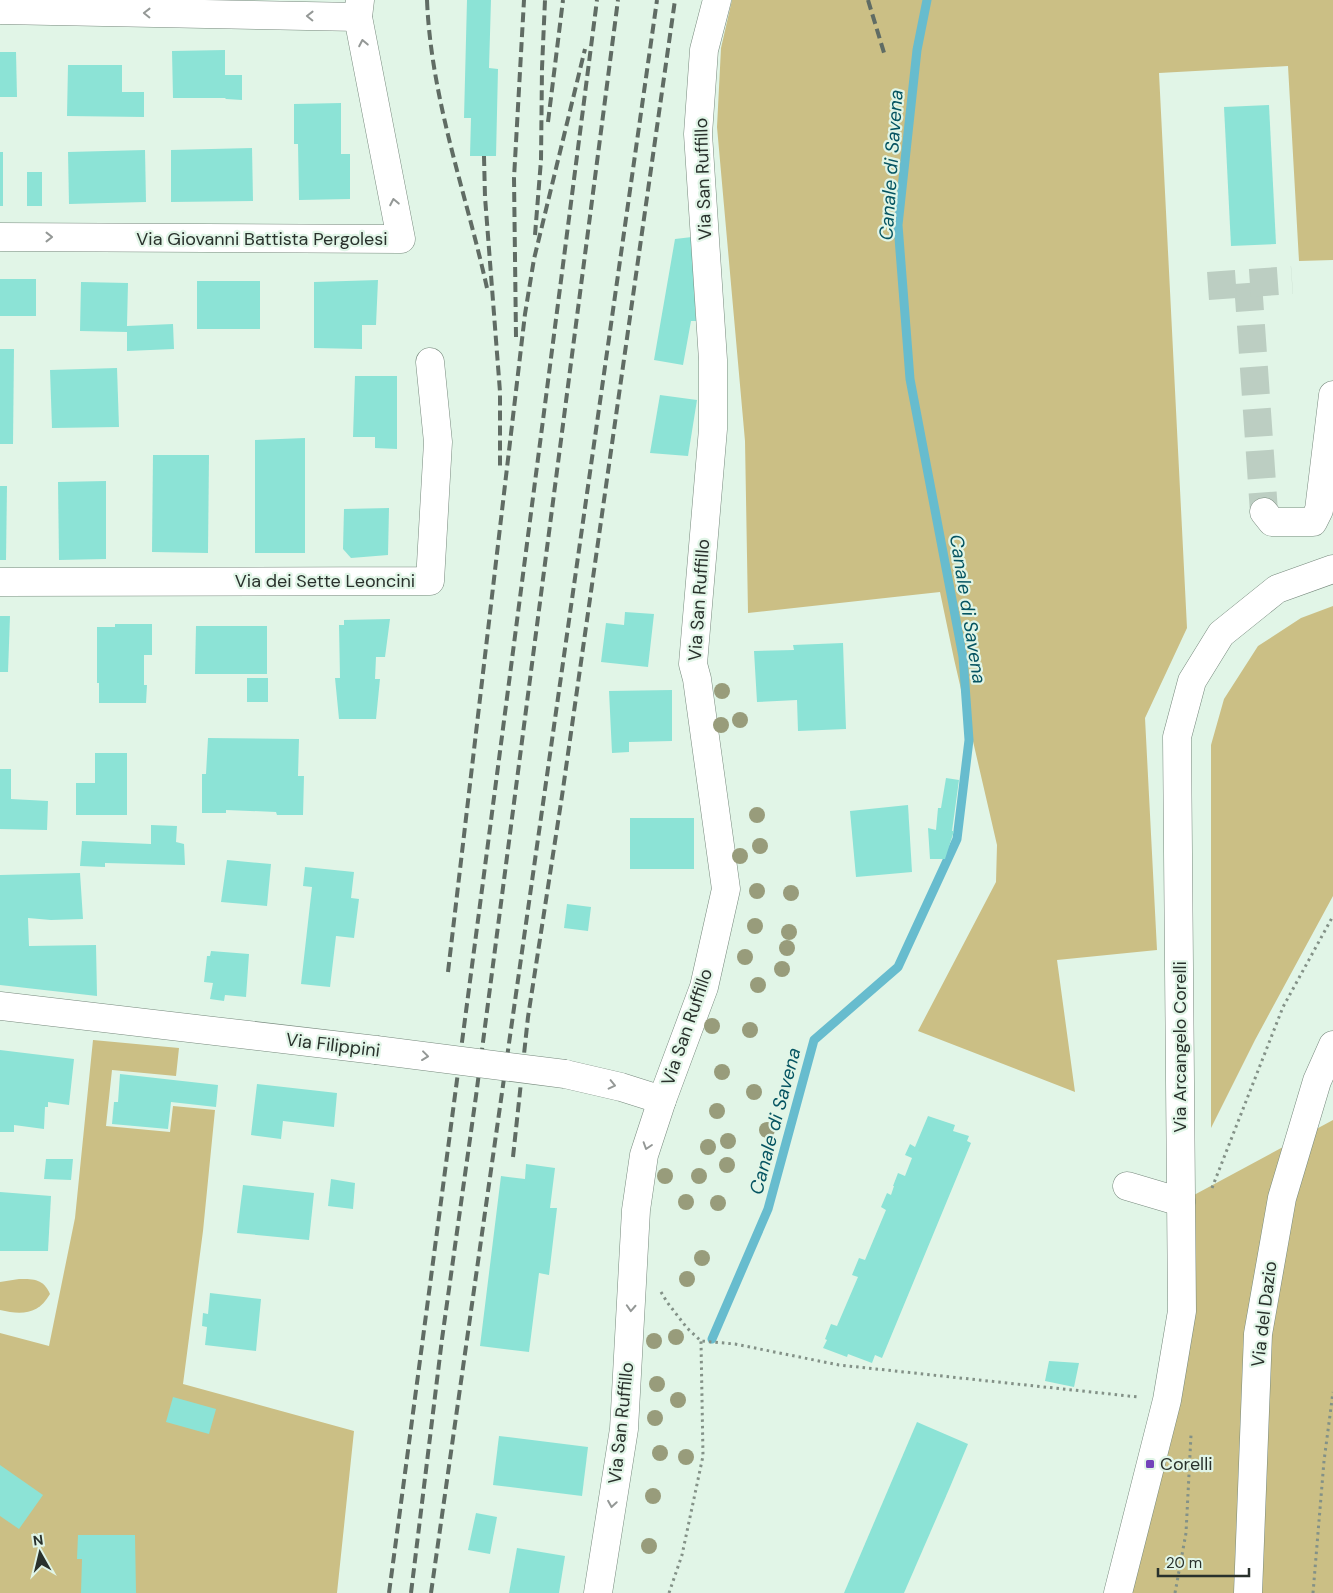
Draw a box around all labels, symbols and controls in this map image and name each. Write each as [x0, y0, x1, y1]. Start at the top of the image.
one-way arrow [143, 8, 150, 18]
one-way arrow [305, 11, 313, 21]
one-way arrow [359, 38, 369, 47]
water label: Canale di Savena [873, 89, 909, 241]
street label: Via San Ruffillo [689, 117, 717, 241]
one-way arrow [389, 198, 399, 207]
street label: Via Giovanni Battista Pergolesi [136, 227, 388, 251]
one-way arrow [45, 232, 53, 242]
water label: Canale di Savena [944, 532, 992, 686]
street label: Via San Ruffillo [683, 538, 715, 662]
street label: Via dei Sette Leoncini [235, 569, 415, 593]
street label: Via Arcangelo Corelli [1168, 961, 1192, 1133]
street label: Via San Ruffillo [656, 965, 718, 1089]
street label: Via Filippini [285, 1027, 381, 1063]
water label: Canale di Savena [743, 1045, 807, 1197]
one-way arrow [421, 1050, 429, 1061]
one-way arrow [608, 1079, 617, 1090]
one-way arrow [643, 1142, 653, 1150]
street label: Via del Dazio [1246, 1260, 1282, 1368]
one-way arrow [625, 1304, 636, 1312]
street label: Via San Ruffillo [603, 1361, 639, 1485]
place label: Corelli [1160, 1452, 1212, 1476]
marker: Corelli [1144, 1458, 1156, 1470]
one-way arrow [608, 1500, 618, 1508]
north arrow [15, 1528, 65, 1578]
text: N [32, 1531, 45, 1550]
scale bar [1158, 1546, 1249, 1578]
text: 20 m [1166, 1553, 1202, 1573]

